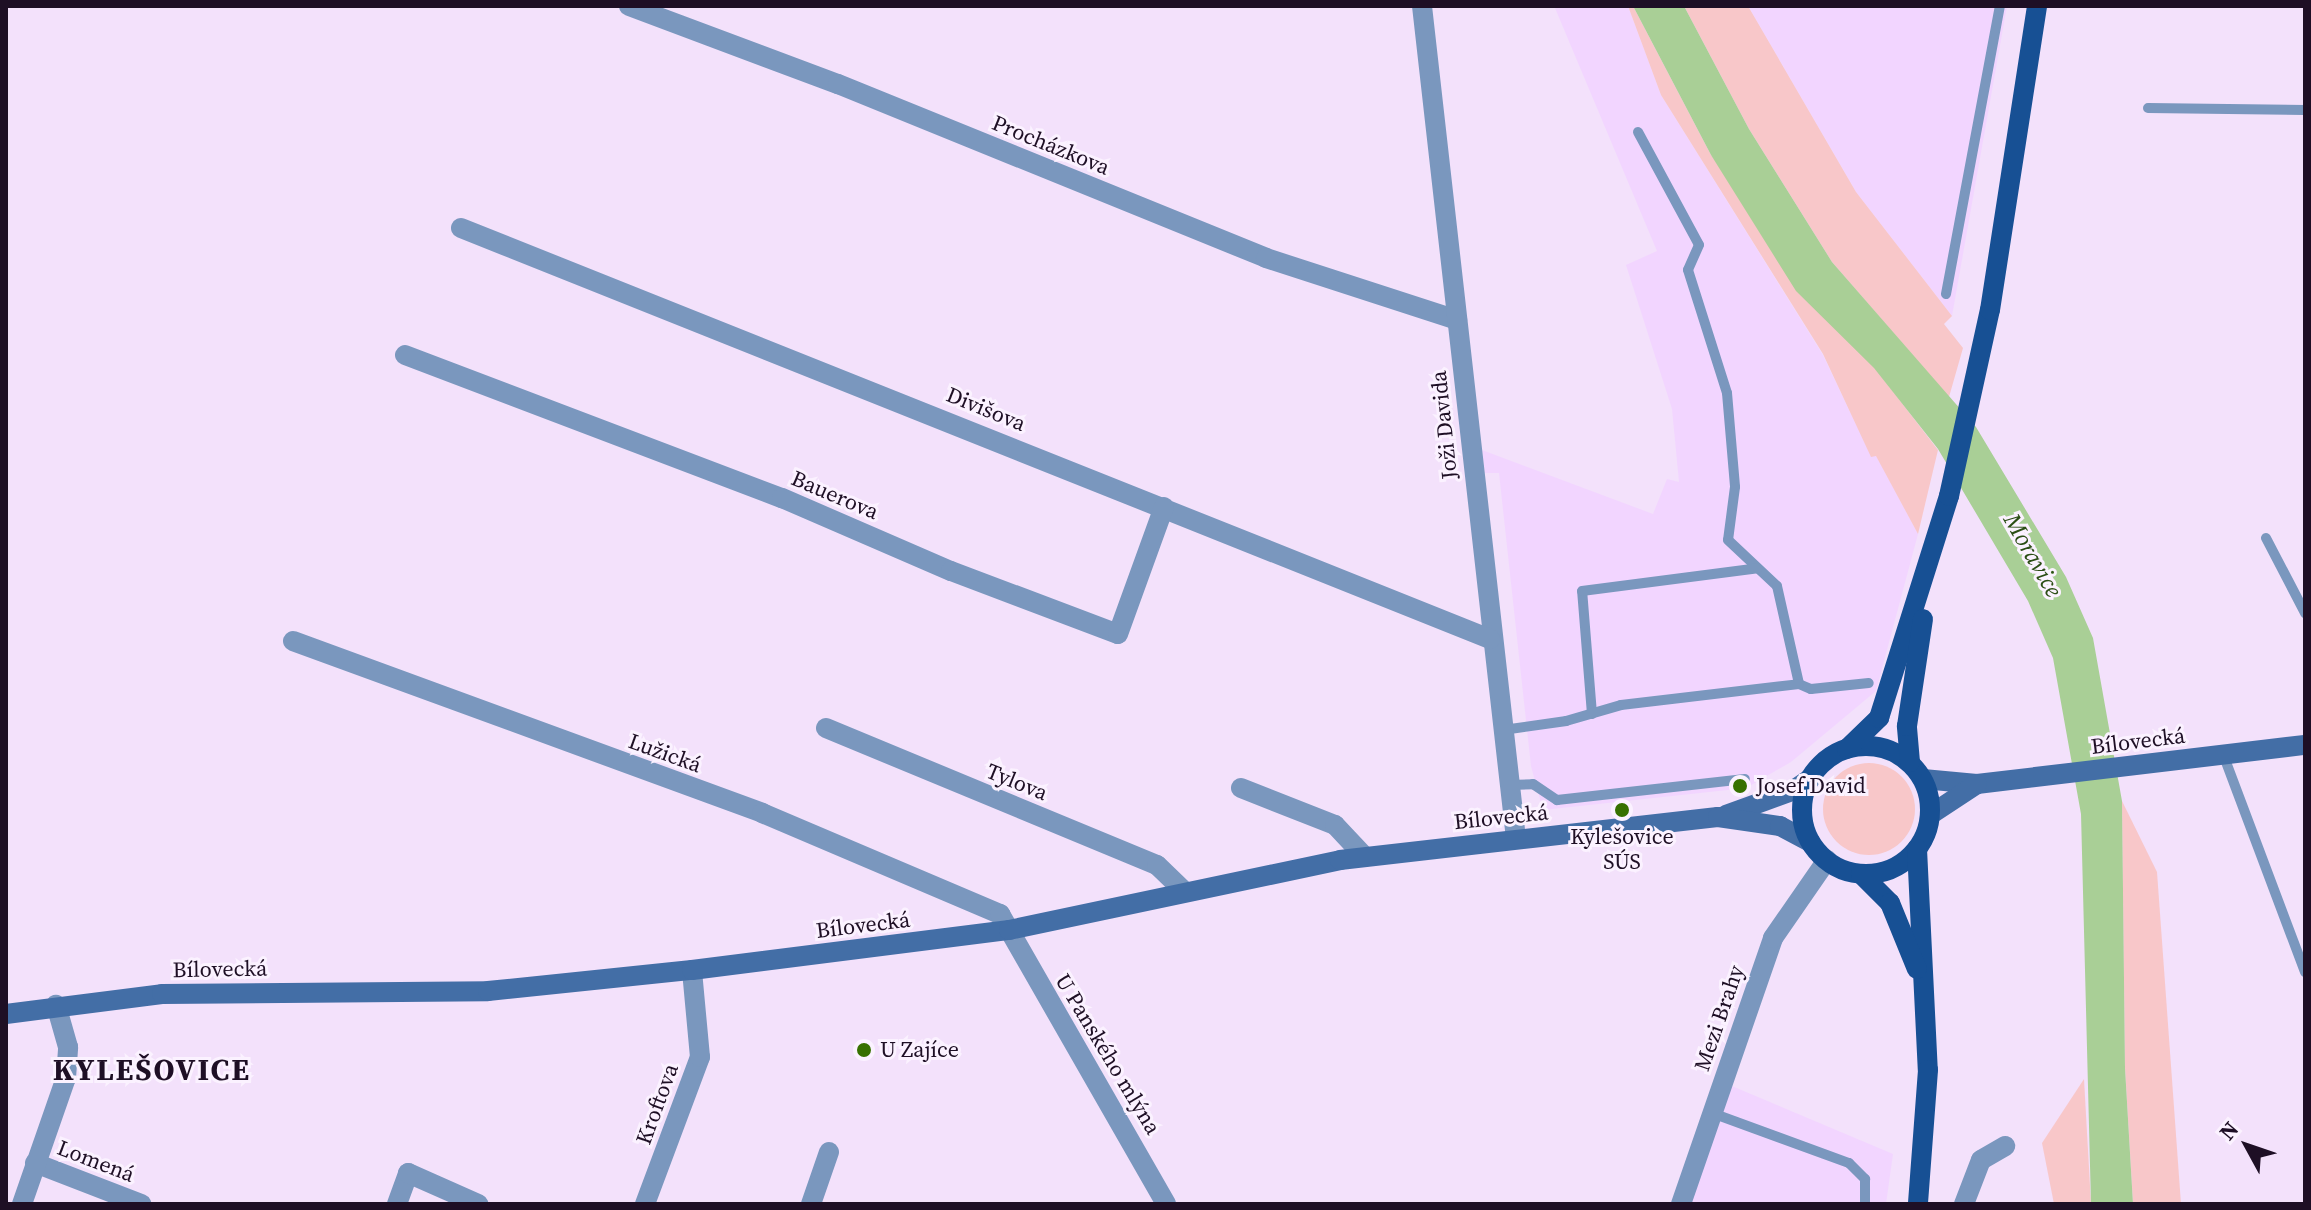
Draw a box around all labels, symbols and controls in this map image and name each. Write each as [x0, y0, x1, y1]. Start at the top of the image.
street label: Procházkova [988, 109, 1114, 181]
street label: Joži Davida [1425, 369, 1463, 481]
street label: Divišova [943, 381, 1029, 437]
street label: Bauerova [788, 465, 882, 525]
water label: Moravice [1998, 508, 2068, 602]
street label: Bílovecká [2089, 722, 2187, 760]
street label: Lužická [625, 728, 705, 778]
street label: Tylova [982, 758, 1052, 806]
place label: Josef David [1756, 773, 1866, 799]
marker: Josef David [1731, 777, 1749, 795]
street label: Bílovecká [1453, 799, 1549, 835]
marker: Kylešovice SÚS [1613, 801, 1631, 819]
place label: Kylešovice SÚS [1570, 823, 1674, 874]
street label: Bílovecká [814, 906, 912, 944]
street label: Bílovecká [172, 955, 268, 983]
street label: Mezi Brahy [1689, 962, 1749, 1074]
street label: U Panského mlýna [1050, 969, 1166, 1139]
place label: U Zajíce [880, 1037, 959, 1063]
marker: U Zajíce [855, 1041, 873, 1059]
district label: KYLEŠOVICE [53, 1052, 251, 1088]
street label: Kroftova [630, 1060, 684, 1148]
north arrow [2207, 1106, 2287, 1186]
text: N [2212, 1115, 2245, 1146]
street label: Lomená [54, 1134, 138, 1188]

